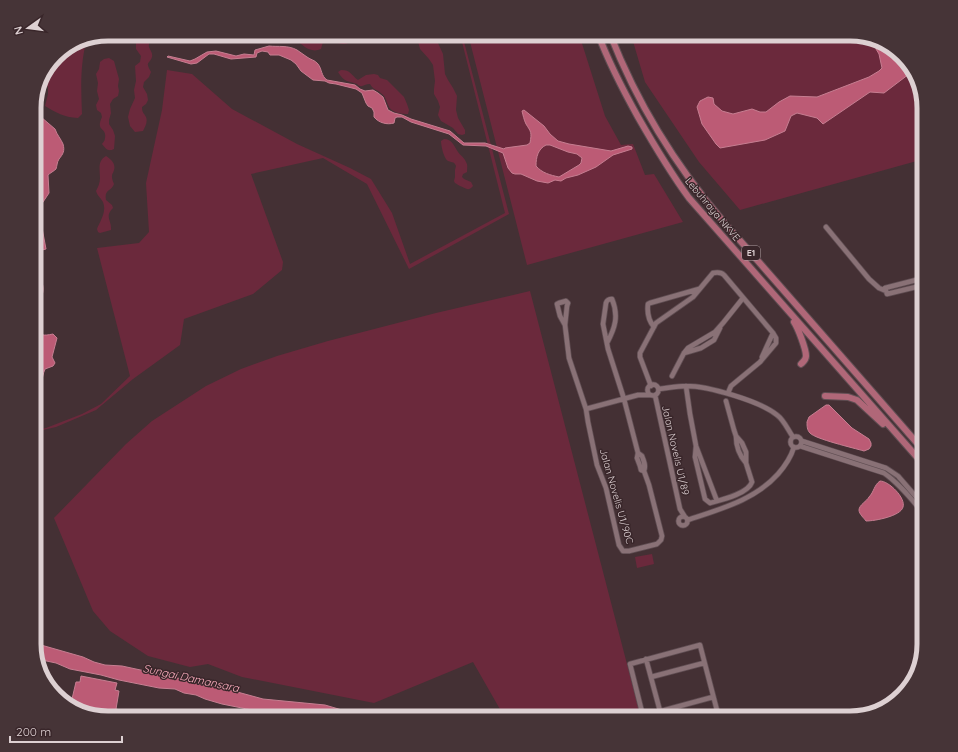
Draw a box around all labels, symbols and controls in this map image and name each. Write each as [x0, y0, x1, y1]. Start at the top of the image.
north arrow [8, 8, 48, 48]
text: N [11, 25, 26, 36]
street label: Lebuhraya NKVE [682, 175, 743, 244]
road number: E1 [742, 246, 760, 260]
street label: Jalan Novelis U1/89 [659, 404, 692, 497]
street label: Jalan Novelis U1/90C [597, 447, 637, 546]
water label: Sungai Damansara [142, 661, 242, 695]
scale bar [10, 718, 122, 744]
text: 200 m [16, 724, 51, 739]

